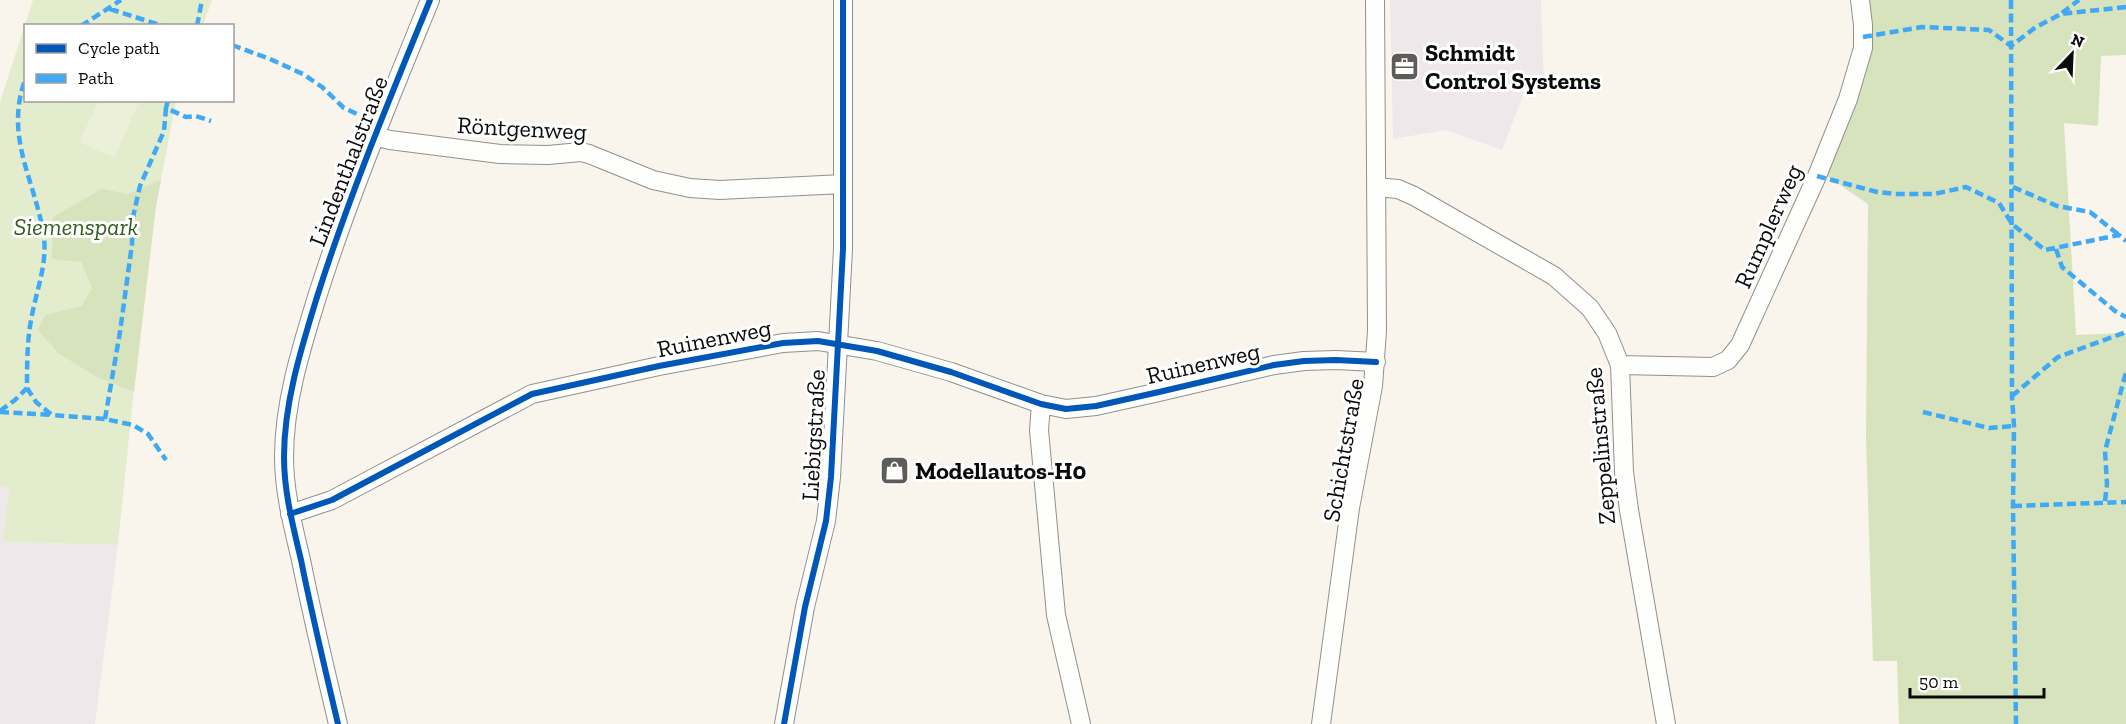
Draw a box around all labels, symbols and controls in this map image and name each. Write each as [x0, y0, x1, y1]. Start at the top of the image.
legend [24, 24, 234, 102]
north arrow [2042, 24, 2102, 84]
text: N [2068, 30, 2087, 52]
text: Cycle path [78, 37, 160, 59]
place label: Schmidt Control Systems [1425, 38, 1601, 95]
office icon: Schmidt Control Systems [1388, 50, 1420, 82]
text: Path [78, 67, 114, 89]
street label: Lindenthalstraße [302, 72, 394, 250]
street label: Röntgenweg [456, 110, 588, 146]
street label: Rumplerweg [1728, 160, 1808, 292]
park label: Siemenspark [14, 212, 139, 241]
street label: Ruinenweg [654, 313, 774, 363]
street label: Ruinenweg [1143, 336, 1263, 390]
street label: Zeppelinstraße [1579, 366, 1621, 526]
street label: Liebigstraße [795, 368, 831, 502]
street label: Schichtstraße [1316, 376, 1370, 524]
shop icon: Modellautos-H0 [878, 454, 910, 486]
place label: Modellautos-H0 [915, 456, 1086, 485]
scale bar [1910, 661, 2044, 699]
text: 50 m [1919, 671, 1959, 693]

